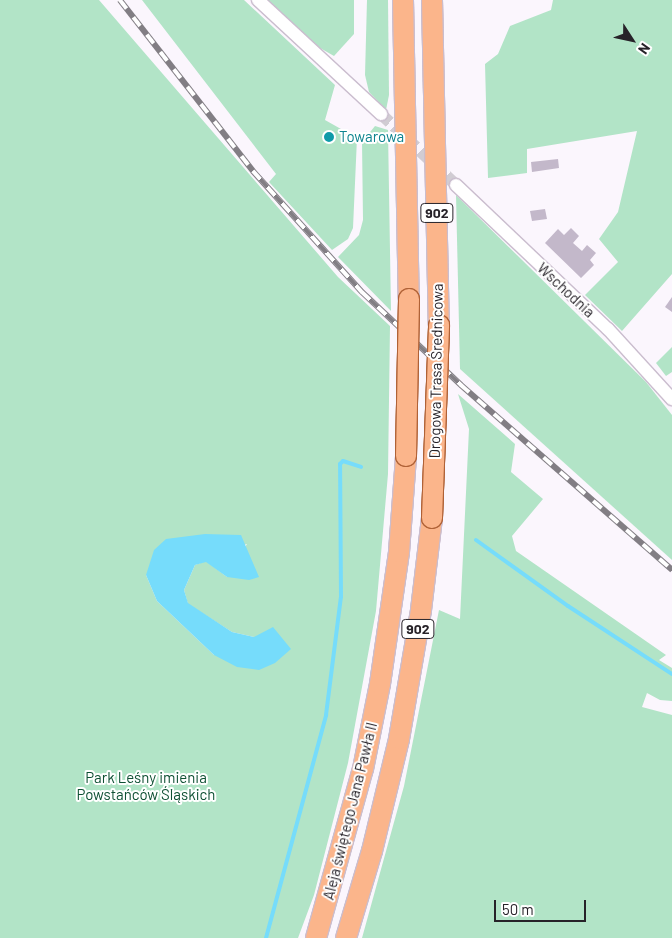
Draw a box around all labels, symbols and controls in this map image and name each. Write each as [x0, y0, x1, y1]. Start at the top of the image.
north arrow [607, 15, 657, 65]
text: N [635, 40, 654, 58]
place label: Towarowa [339, 128, 404, 146]
marker: Towarowa [323, 131, 335, 143]
road number: 902 [420, 202, 454, 224]
street label: Wschodnia [534, 259, 598, 321]
street label: Drogowa Trasa Średnicowa [425, 283, 447, 459]
road number: 902 [400, 618, 436, 640]
street label: Aleja świętego Jana Pawła II [319, 720, 381, 902]
park label: Park Leśny imienia Powstańców Śląskich [77, 768, 215, 803]
scale bar [497, 890, 590, 922]
text: 50 m [502, 900, 534, 918]

